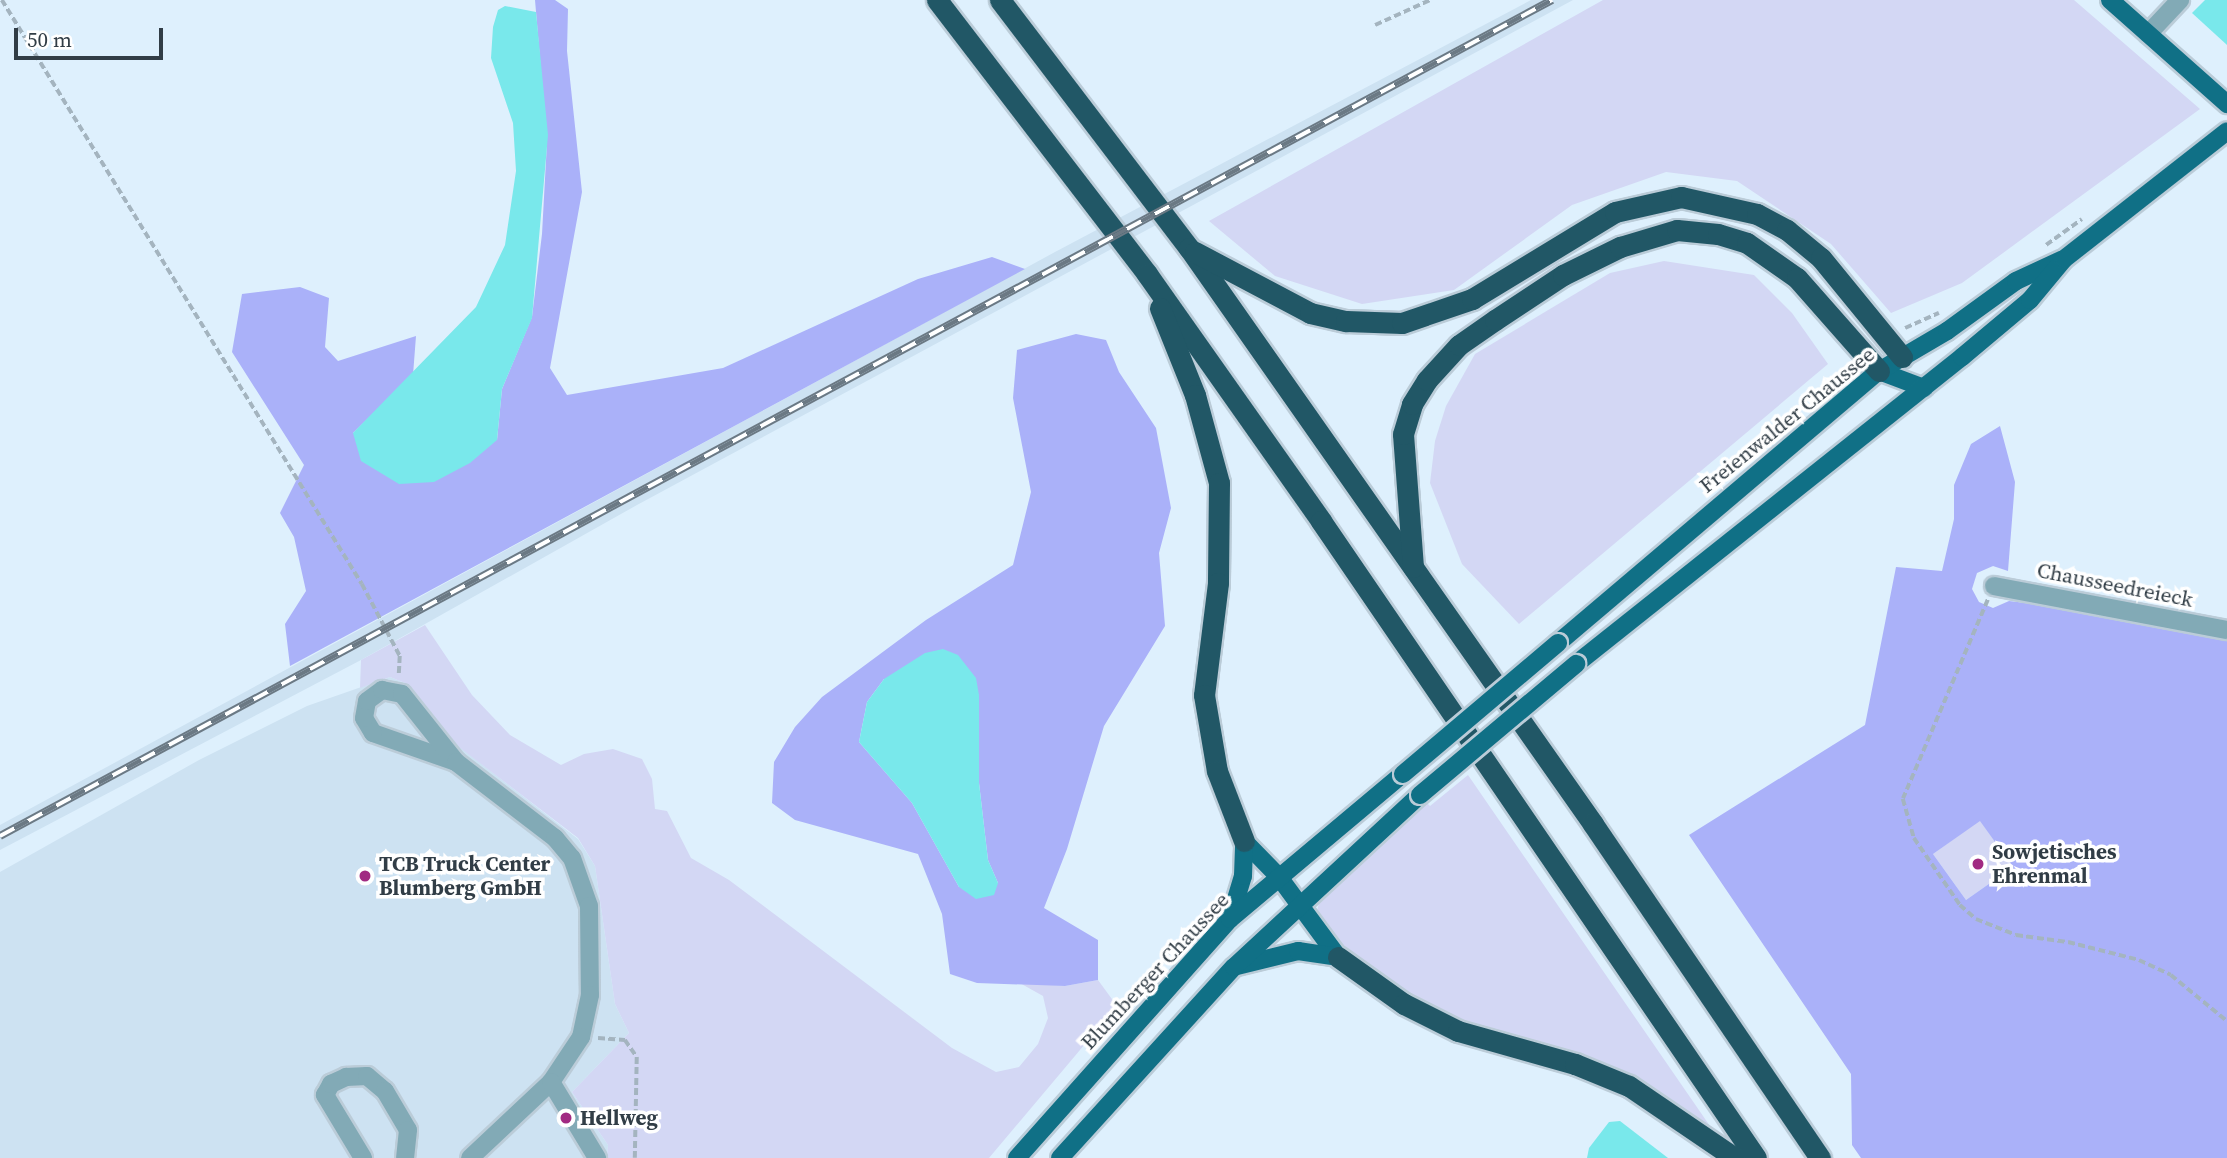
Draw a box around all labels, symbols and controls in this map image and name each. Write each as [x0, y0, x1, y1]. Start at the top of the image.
scale bar [18, 14, 166, 58]
text: 50 m [27, 25, 72, 54]
street label: Freienwalder Chaussee [1694, 342, 1880, 498]
street label: Chausseedreieck [2035, 558, 2195, 612]
place label: Sowjetisches Ehrenmal [1992, 839, 2116, 889]
place label: TCB Truck Center Blumberg GmbH [379, 851, 550, 901]
marker: Sowjetisches Ehrenmal [1970, 856, 1986, 872]
marker: TCB Truck Center Blumberg GmbH [357, 868, 373, 884]
street label: Blumberger Chaussee [1076, 887, 1234, 1055]
place label: Hellweg [580, 1105, 658, 1131]
marker: Hellweg [558, 1110, 574, 1126]

